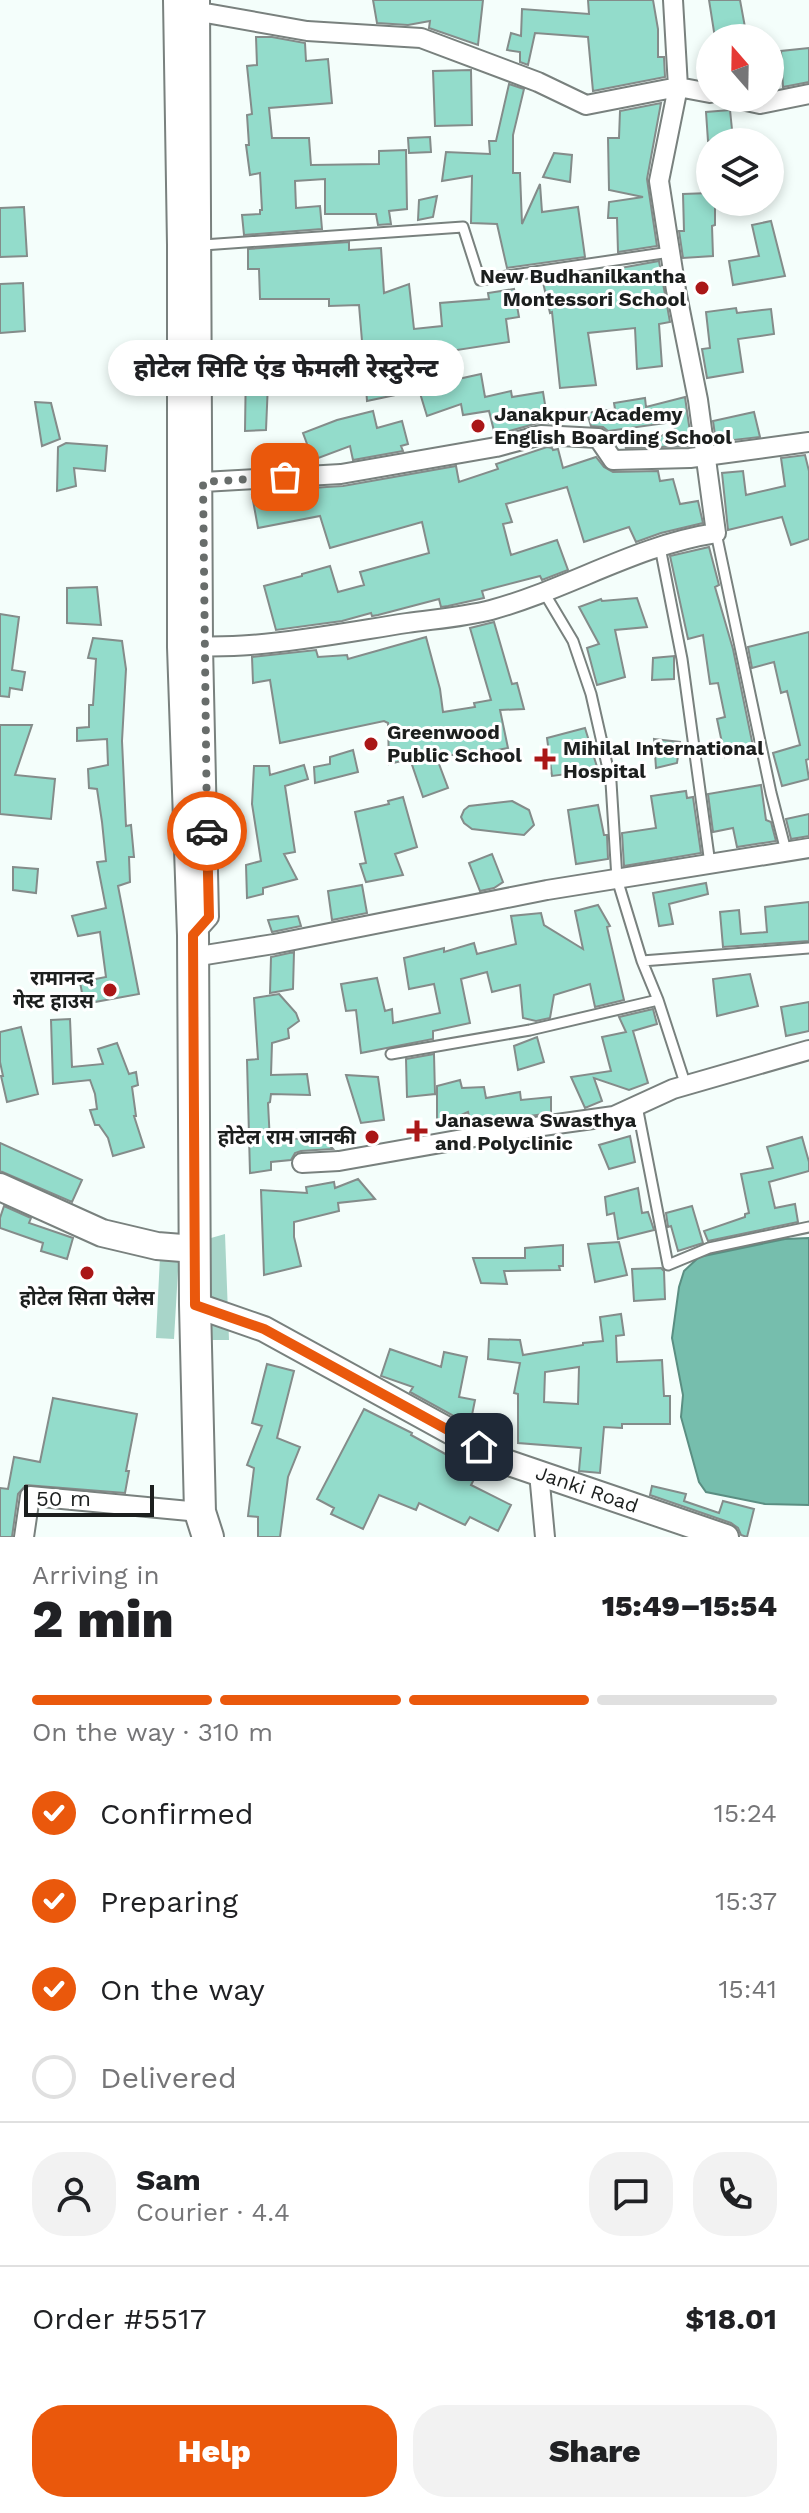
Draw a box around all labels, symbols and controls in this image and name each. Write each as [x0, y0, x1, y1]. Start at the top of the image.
north arrow [696, 24, 784, 112]
map controls [696, 24, 784, 216]
button: layers [696, 128, 784, 216]
place label: New Budhanilkantha Montessori School [480, 264, 686, 311]
marker: New Budhanilkantha Montessori School [693, 279, 711, 297]
callout: होटेल सिटि एंड फेमली रेस्टुरेन्ट [107, 341, 463, 397]
text: होटेल सिटि एंड फेमली रेस्टुरेन्ट [134, 353, 438, 383]
place label: Janakpur Academy English Boarding School [494, 402, 732, 449]
marker: Janakpur Academy English Boarding School [469, 417, 487, 435]
pin [251, 443, 319, 511]
icon: bag [263, 455, 307, 499]
place label: Greenwood Public School [387, 720, 522, 767]
marker: Greenwood Public School [362, 735, 380, 753]
place label: Mihilal International Hospital [563, 736, 764, 783]
marker: Mihilal International Hospital [534, 748, 556, 770]
courier [167, 791, 247, 871]
icon: car [185, 809, 229, 853]
place label: रामानन्द गेस्ट हाउस [13, 966, 95, 1013]
marker: रामानन्द गेस्ट हाउस [101, 981, 119, 999]
place label: Janasewa Swasthya and Polyclinic [435, 1108, 637, 1155]
marker: Janasewa Swasthya and Polyclinic [406, 1120, 428, 1142]
place label: होटेल राम जानकी [218, 1125, 357, 1149]
marker: होटेल राम जानकी [363, 1128, 381, 1146]
marker: होटेल सिता पेलेस [78, 1264, 96, 1282]
place label: होटेल सिता पेलेस [20, 1286, 156, 1310]
pin [445, 1413, 513, 1481]
icon: home [457, 1425, 501, 1469]
street label: Janki Road [533, 1460, 641, 1518]
scale bar [24, 1481, 154, 1517]
text: 50 m [36, 1486, 91, 1511]
text: Arriving in [32, 1560, 160, 1590]
text: 15:49–15:54 [602, 1588, 777, 1623]
text: 2 min [32, 1589, 174, 1650]
text: On the way · 310 m [32, 1717, 273, 1747]
icon: check [32, 1791, 76, 1835]
text: Confirmed [100, 1796, 254, 1831]
text: 15:24 [714, 1798, 777, 1828]
icon: check [32, 1879, 76, 1923]
text: Preparing [100, 1884, 238, 1919]
text: 15:37 [715, 1886, 777, 1916]
icon: check [32, 1967, 76, 2011]
text: On the way [100, 1972, 265, 2007]
text: 15:41 [718, 1974, 777, 2004]
text: Delivered [100, 2060, 237, 2095]
button: person [32, 2152, 116, 2236]
button: chat [589, 2152, 673, 2236]
button: phone [693, 2152, 777, 2236]
text: Sam [136, 2162, 201, 2197]
text: Courier · 4.4 [136, 2197, 290, 2227]
text: Order #5517 [32, 2301, 207, 2336]
text: $18.01 [685, 2301, 777, 2336]
button: Help [32, 2405, 397, 2497]
button: Share [413, 2405, 777, 2497]

